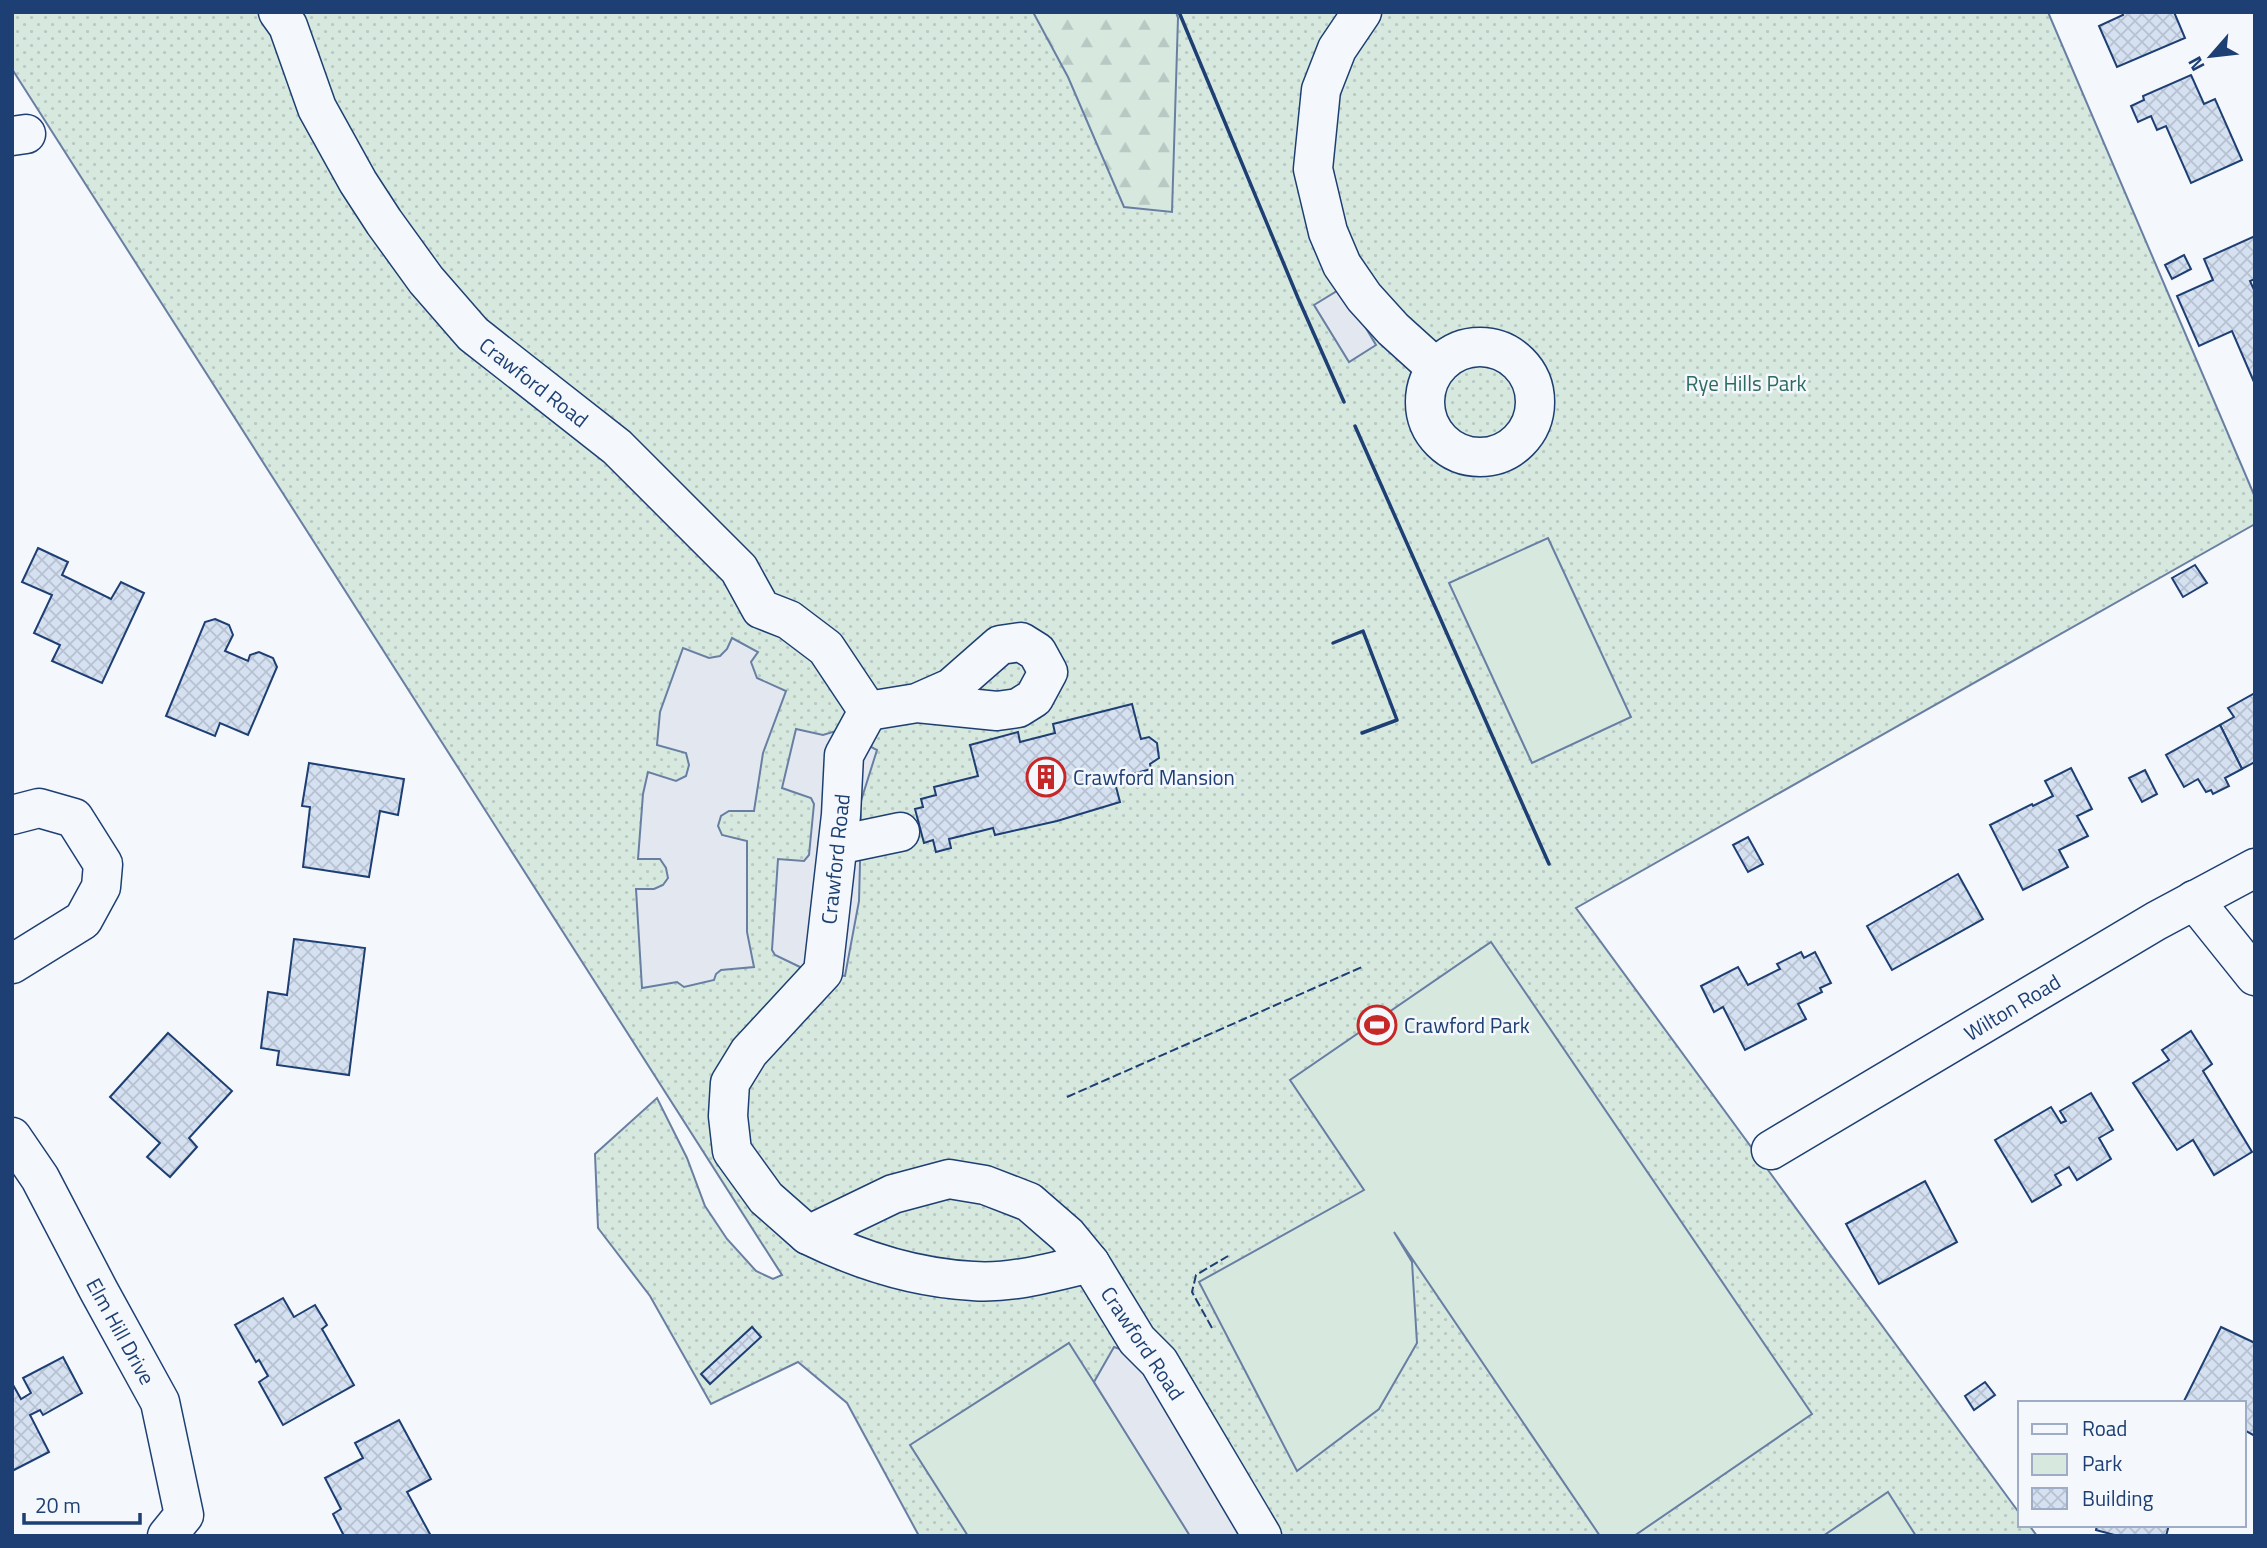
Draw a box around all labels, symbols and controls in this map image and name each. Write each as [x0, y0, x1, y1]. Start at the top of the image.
north arrow [2176, 21, 2246, 91]
text: N [2180, 52, 2211, 77]
street label: Crawford Road [472, 329, 596, 435]
park label: Rye Hills Park [1685, 367, 1807, 399]
building icon: Crawford Mansion [1025, 756, 1067, 798]
place label: Crawford Mansion [1073, 761, 1235, 793]
street label: Crawford Road [812, 792, 858, 926]
street label: Wilton Road [1958, 966, 2066, 1048]
sports icon: Crawford Park [1356, 1004, 1398, 1046]
place label: Crawford Park [1404, 1009, 1530, 1041]
street label: Elm Hill Drive [78, 1272, 164, 1390]
street label: Crawford Road [1093, 1280, 1193, 1406]
legend [2018, 1401, 2246, 1527]
text: Road [2082, 1412, 2127, 1444]
text: Park [2082, 1447, 2122, 1479]
scale bar [24, 1482, 140, 1526]
text: Building [2082, 1482, 2154, 1514]
text: 20 m [35, 1489, 81, 1521]

